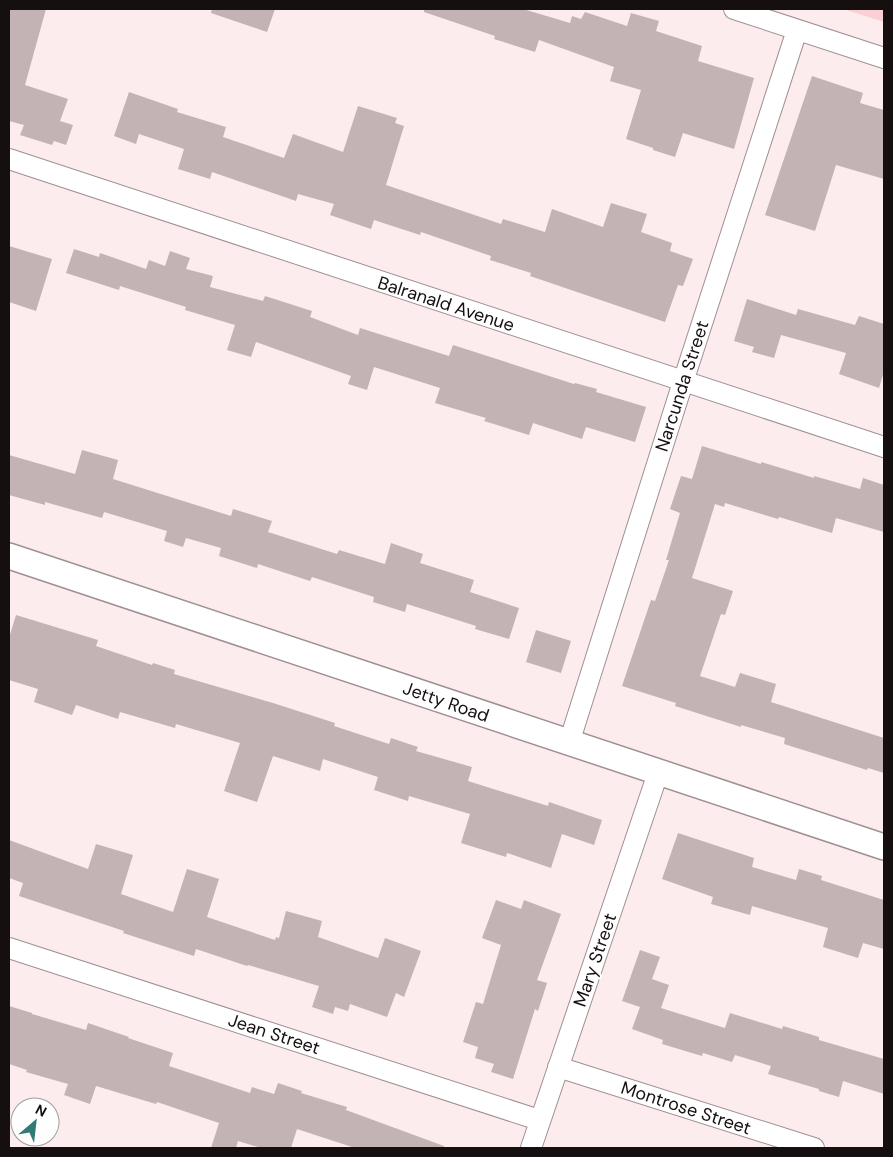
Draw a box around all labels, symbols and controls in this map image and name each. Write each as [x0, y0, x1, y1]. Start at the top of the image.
street label: Balranald Avenue [375, 271, 517, 337]
street label: Narcunda Street [650, 317, 714, 455]
street label: Jetty Road [400, 676, 492, 728]
street label: Mary Street [568, 910, 622, 1010]
street label: Jean Street [225, 1008, 323, 1060]
street label: Montrose Street [618, 1076, 754, 1140]
north arrow [10, 1097, 60, 1147]
text: N [32, 1100, 50, 1121]

